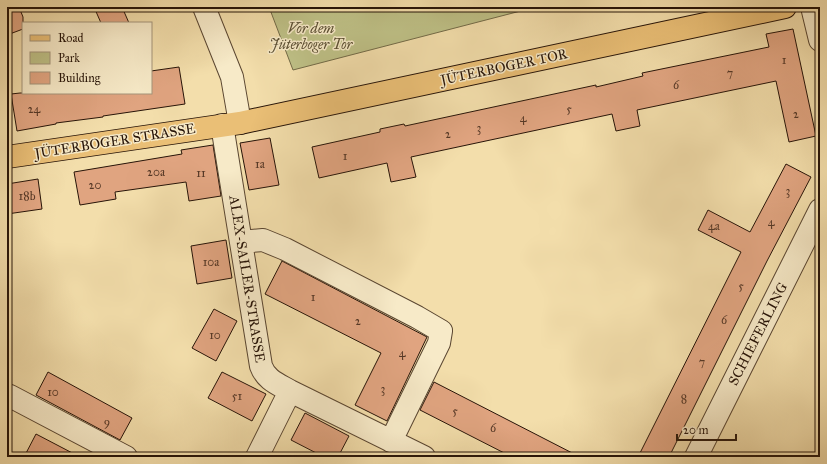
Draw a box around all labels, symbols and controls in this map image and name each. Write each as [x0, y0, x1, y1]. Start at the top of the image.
park label: Vor dem Jüterboger Tor [269, 20, 354, 53]
legend [22, 22, 152, 94]
text: Road [58, 31, 84, 45]
street label: JÜTERBOGER TOR [437, 43, 570, 90]
text: Park [58, 51, 80, 65]
house number: 1 [782, 53, 787, 67]
house number: 7 [727, 66, 733, 80]
text: Building [58, 71, 101, 86]
house number: 6 [673, 78, 680, 92]
house number: 24 [28, 102, 41, 116]
house number: 5 [566, 102, 572, 116]
house number: 2 [793, 107, 799, 121]
house number: 4 [520, 111, 527, 125]
street label: JÜTERBOGER STRASSE [31, 118, 197, 163]
house number: 3 [477, 121, 482, 135]
house number: 2 [445, 127, 451, 141]
house number: 1 [343, 149, 348, 163]
house number: 1a [255, 157, 266, 171]
house number: 20a [147, 165, 166, 179]
house number: 11 [196, 166, 206, 180]
house number: 20 [89, 178, 101, 192]
house number: 3 [786, 184, 791, 198]
house number: 18b [19, 189, 36, 203]
street label: ALEX-SAILER-STRASSE [225, 193, 269, 364]
house number: 4 [768, 215, 775, 229]
house number: 4a [708, 219, 721, 233]
house number: 10a [203, 255, 220, 269]
house number: 5 [738, 279, 744, 293]
street label: SCHIEFERLING [725, 280, 791, 388]
house number: 1 [311, 290, 316, 304]
house number: 6 [721, 313, 728, 327]
house number: 2 [355, 314, 361, 328]
house number: 10 [209, 328, 221, 342]
house number: 4 [399, 346, 406, 360]
house number: 7 [699, 355, 705, 369]
house number: 3 [381, 382, 386, 396]
house number: 10 [47, 385, 59, 399]
house number: 51 [232, 389, 242, 403]
house number: 8 [681, 392, 687, 406]
house number: 5 [452, 404, 458, 418]
house number: 9 [104, 415, 110, 429]
scale bar [677, 416, 736, 442]
house number: 6 [490, 421, 497, 435]
text: 20 m [683, 423, 709, 437]

